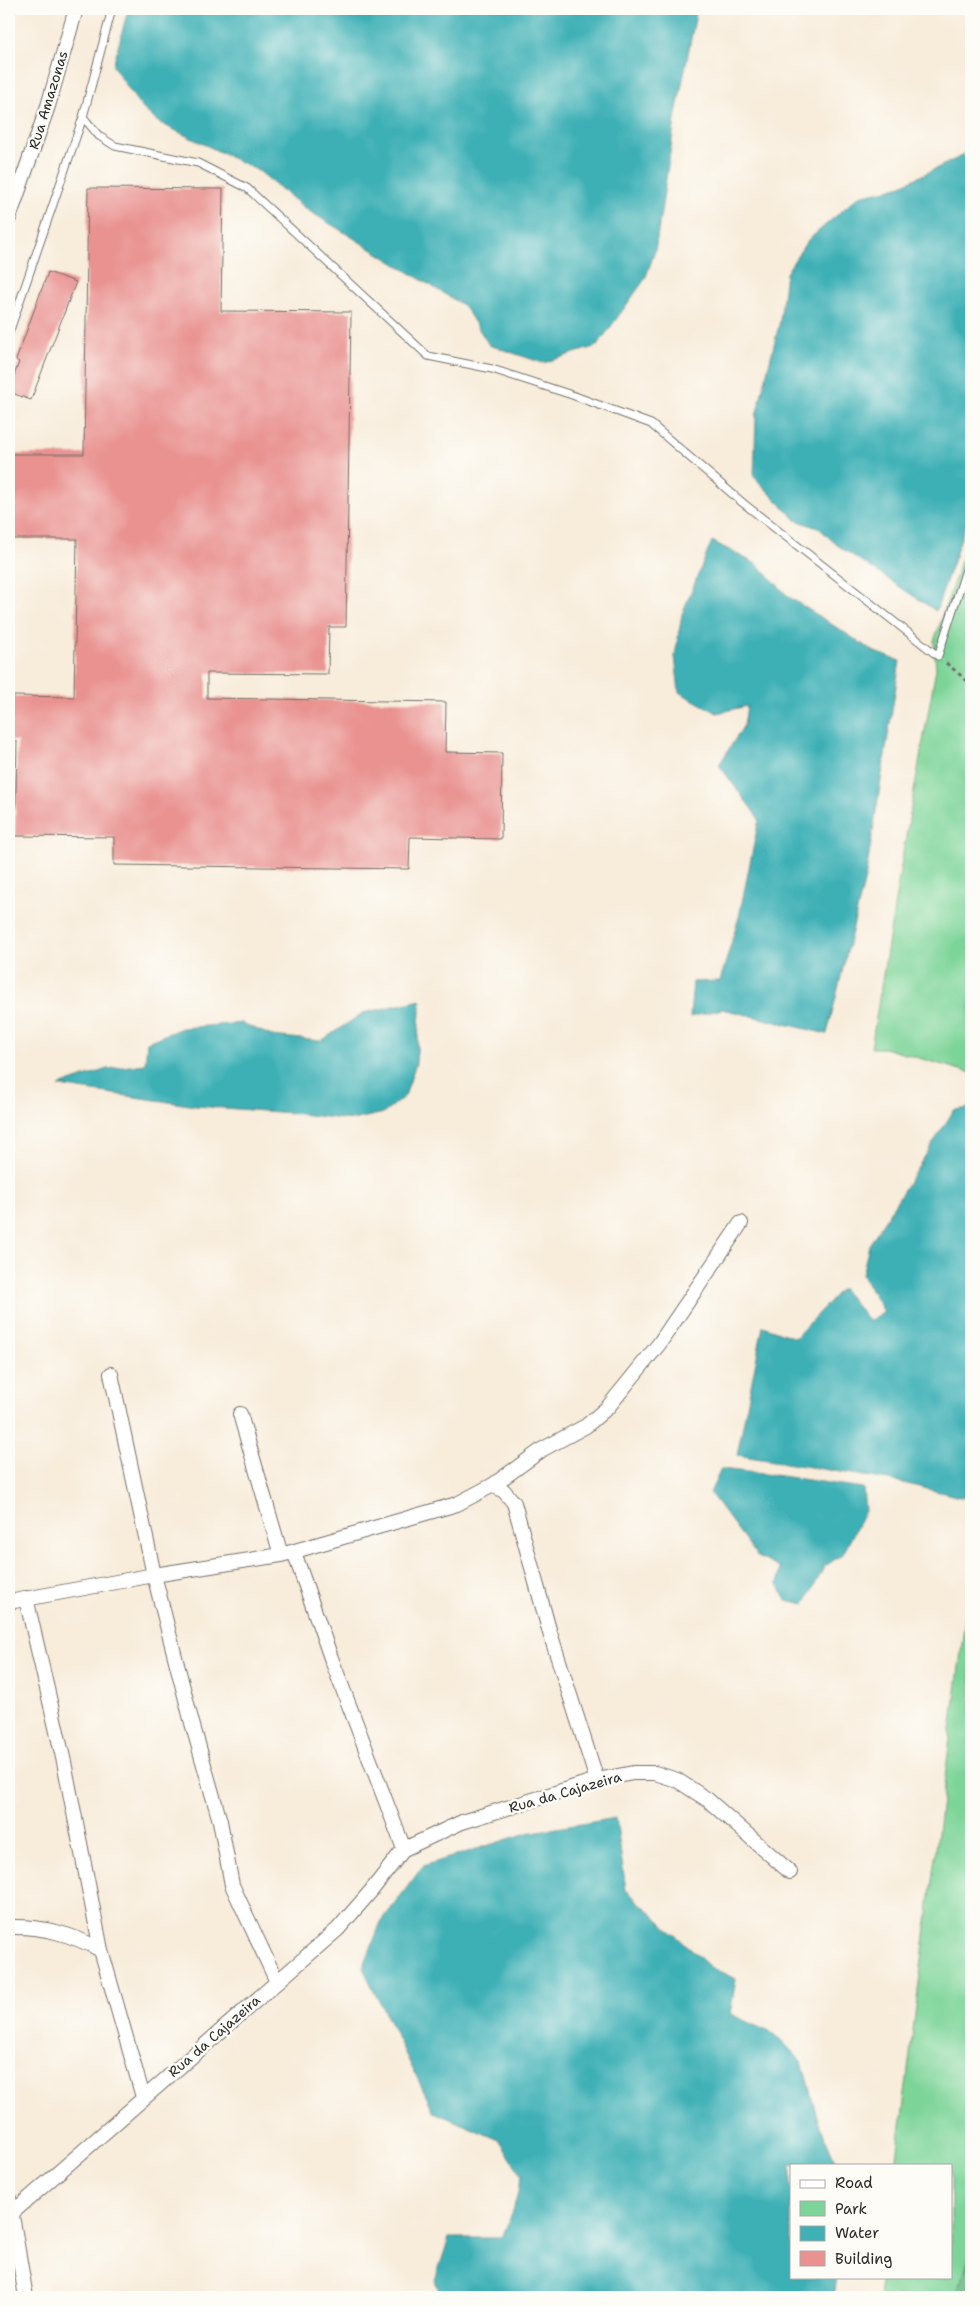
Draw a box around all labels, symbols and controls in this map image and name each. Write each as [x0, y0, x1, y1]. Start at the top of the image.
street label: Rua Amazonas [24, 48, 72, 151]
street label: Rua da Cajazeira [507, 1767, 624, 1817]
street label: Rua da Cajazeira [164, 1991, 264, 2081]
legend [790, 2164, 952, 2278]
text: Road [835, 2173, 873, 2193]
text: Park [835, 2199, 867, 2219]
text: Water [835, 2223, 879, 2243]
text: Building [835, 2249, 892, 2269]

